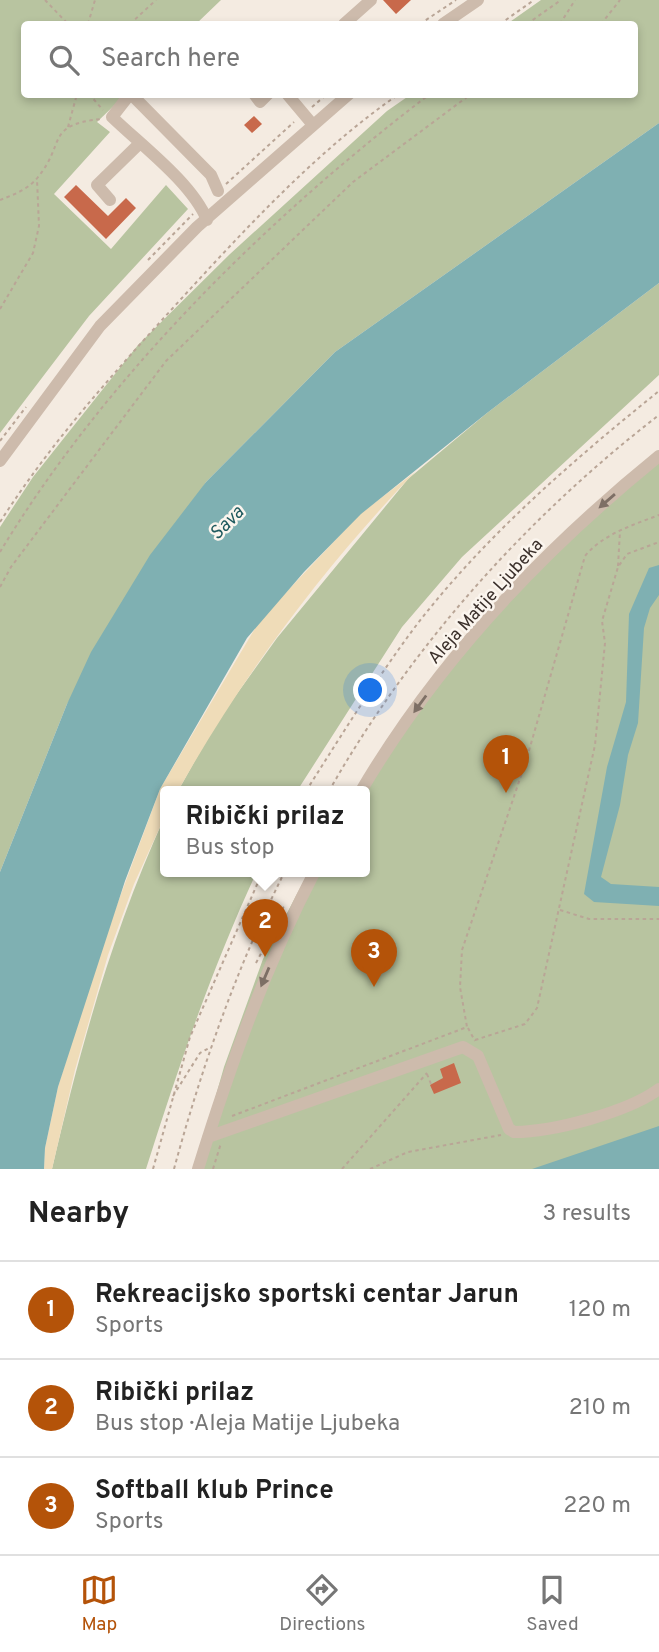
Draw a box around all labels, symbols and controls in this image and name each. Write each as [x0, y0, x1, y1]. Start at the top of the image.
search box [21, 21, 638, 98]
icon: search [45, 41, 83, 79]
text: Search here [101, 43, 240, 76]
one-way arrow [598, 493, 616, 509]
water label: Sava [205, 501, 250, 546]
street label: Aleja Matije Ljubeka [424, 534, 549, 670]
your location [353, 673, 387, 707]
one-way arrow [413, 695, 427, 713]
pin: 1 [483, 735, 529, 793]
popup [160, 786, 370, 877]
text: Ribički prilaz [185, 801, 345, 834]
text: Bus stop [185, 834, 274, 863]
pin: 2 [242, 899, 288, 957]
pin: 3 [351, 929, 397, 987]
one-way arrow [259, 967, 270, 988]
text: Nearby [28, 1196, 129, 1233]
text: 3 results [542, 1200, 631, 1229]
text: Rekreacijsko sportski centar Jarun [95, 1279, 519, 1312]
text: 1 [46, 1296, 56, 1325]
text: 120 m [569, 1296, 631, 1325]
text: Sports [95, 1312, 163, 1341]
text: Ribički prilaz [95, 1377, 254, 1410]
text: 2 [44, 1394, 58, 1423]
text: 210 m [569, 1394, 631, 1423]
text: Bus stop · Aleja Matije Ljubeka [95, 1410, 400, 1439]
text: Softball klub Prince [95, 1475, 334, 1508]
text: 3 [44, 1492, 58, 1521]
text: 220 m [563, 1492, 631, 1521]
text: Sports [95, 1508, 163, 1537]
tab: Map [80, 1571, 118, 1637]
tab: Directions [279, 1571, 366, 1637]
tab: Saved [526, 1571, 579, 1637]

